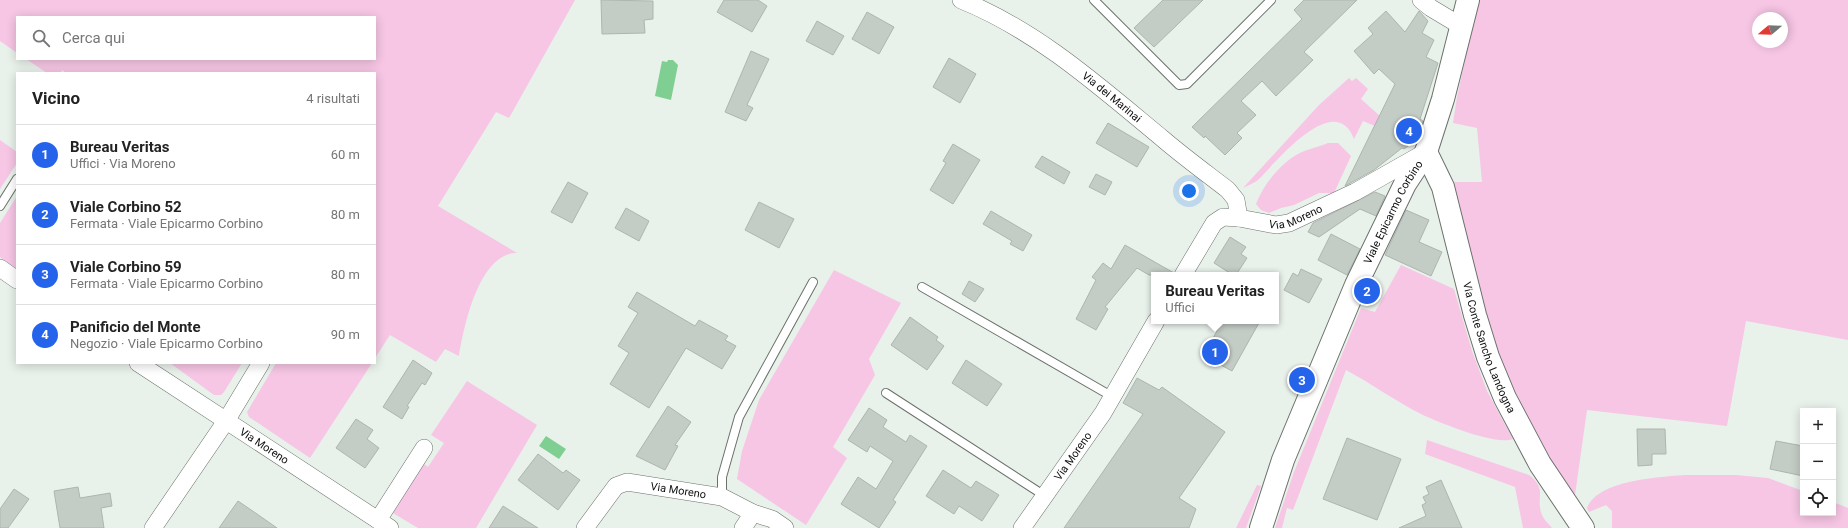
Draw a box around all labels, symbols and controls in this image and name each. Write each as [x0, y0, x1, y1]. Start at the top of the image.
north arrow [1752, 12, 1788, 48]
search box [16, 16, 376, 60]
icon: search [30, 27, 52, 49]
text: Cerca qui [62, 29, 125, 47]
street label: Via dei Marinai [1080, 69, 1144, 125]
text: Vicino [32, 88, 80, 108]
text: 4 risultati [306, 91, 360, 106]
pin: 4 [1396, 116, 1422, 146]
text: Bureau Veritas [70, 138, 169, 156]
text: 1 [41, 147, 49, 162]
text: 60 m [331, 147, 360, 162]
text: Uffici · Via Moreno [70, 156, 176, 171]
street label: Viale Epicarmo Corbino [1361, 158, 1425, 266]
your location [1179, 181, 1199, 201]
text: Viale Corbino 52 [70, 198, 182, 216]
street label: Via Moreno [1268, 202, 1324, 231]
text: 2 [41, 207, 49, 222]
text: 80 m [331, 207, 360, 222]
text: Fermata · Viale Epicarmo Corbino [70, 216, 263, 231]
text: Viale Corbino 59 [70, 258, 182, 276]
text: 3 [41, 267, 49, 282]
text: 80 m [331, 267, 360, 282]
popup [1151, 272, 1279, 324]
text: Fermata · Viale Epicarmo Corbino [70, 276, 263, 291]
pin: 2 [1354, 276, 1380, 306]
street label: Via Conte Sancho Landogna [1460, 280, 1518, 415]
text: Bureau Veritas [1165, 282, 1265, 300]
text: Uffici [1165, 300, 1195, 315]
text: Panificio del Monte [70, 318, 201, 336]
text: 4 [41, 327, 49, 342]
text: 90 m [331, 327, 360, 342]
text: Negozio · Viale Epicarmo Corbino [70, 336, 263, 351]
pin: 1 [1202, 337, 1228, 367]
pin: 3 [1289, 365, 1315, 395]
map controls [1800, 408, 1836, 516]
button: + [1800, 408, 1836, 444]
street label: Via Moreno [237, 425, 291, 467]
street label: Via Moreno [1051, 429, 1094, 483]
button: − [1800, 444, 1836, 480]
street label: Via Moreno [650, 479, 707, 501]
button: locate [1800, 480, 1836, 516]

